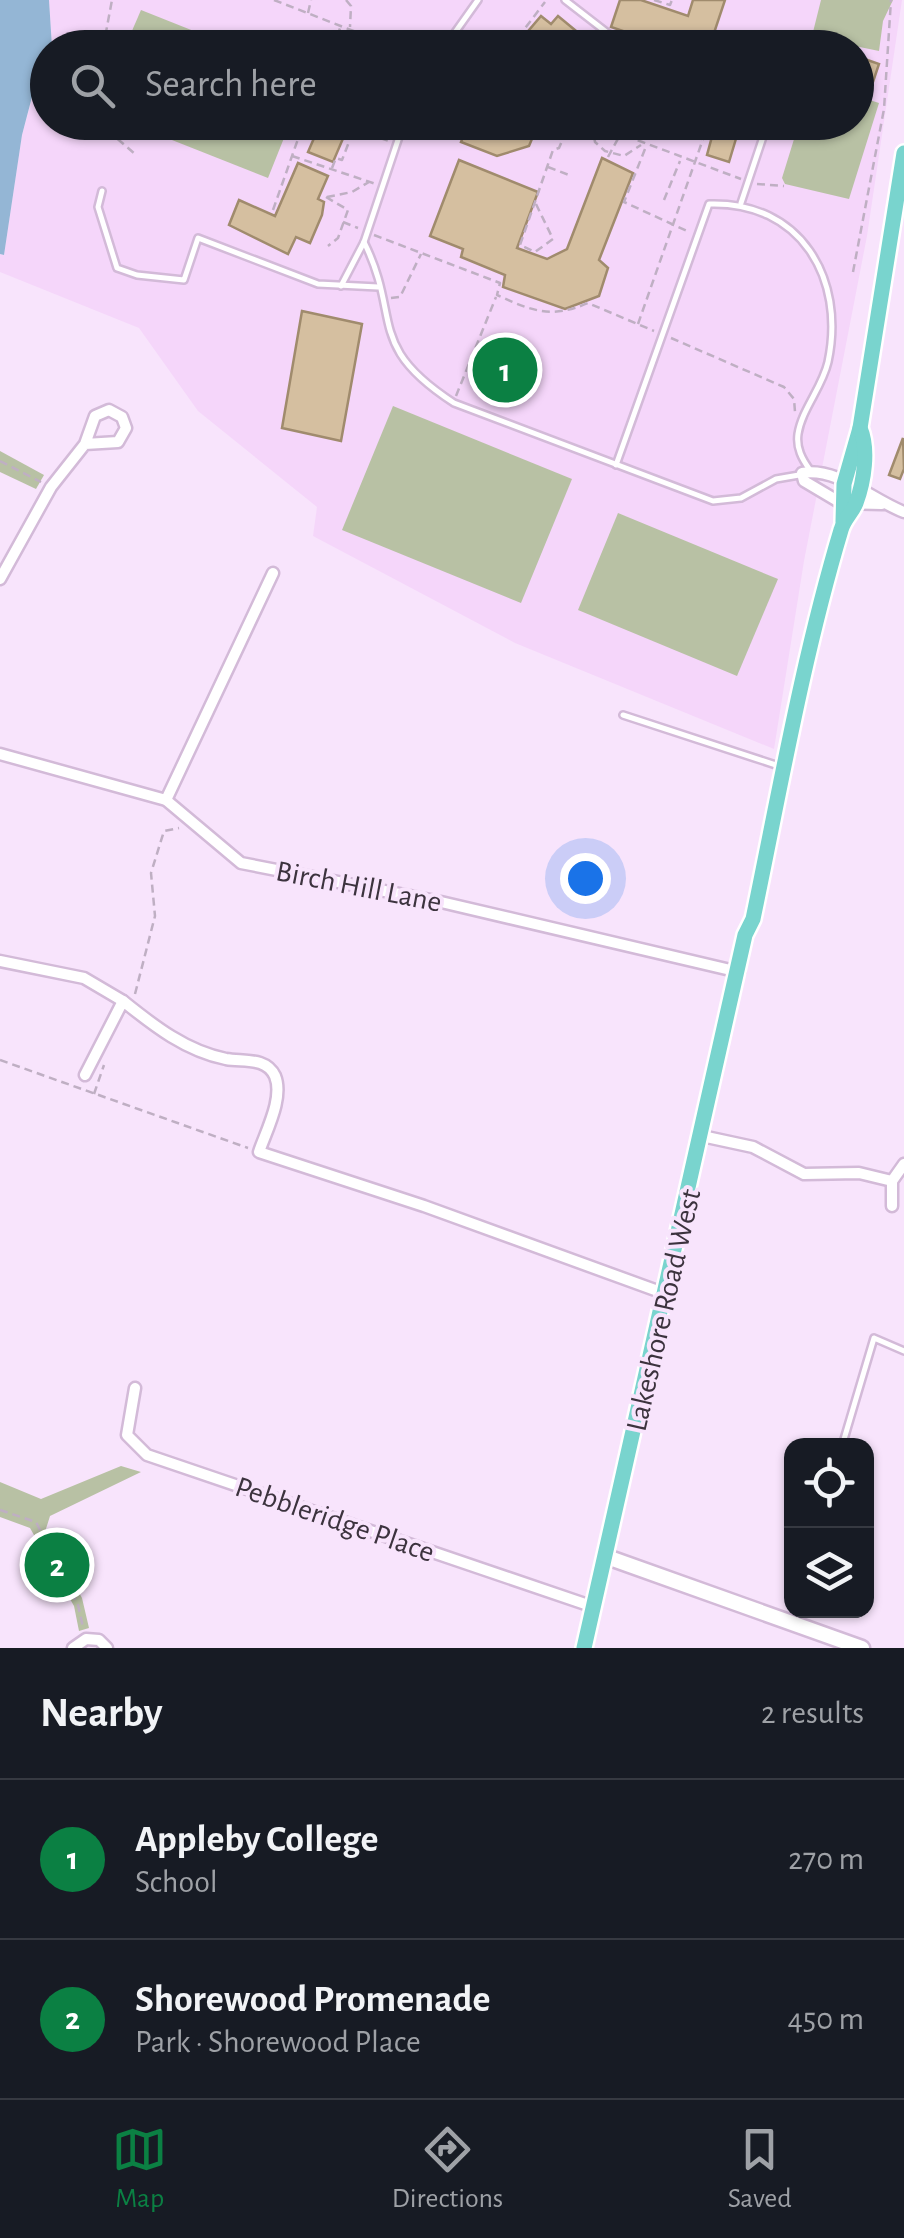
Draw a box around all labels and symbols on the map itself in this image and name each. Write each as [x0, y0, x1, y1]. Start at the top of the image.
pin: 1 [472, 332, 538, 408]
your location [560, 853, 611, 904]
street label: Birch Hill Lane [273, 856, 444, 918]
street label: Lakeshore Road West [622, 1186, 707, 1434]
street label: Pebbleridge Place [231, 1472, 438, 1568]
pin: 2 [24, 1528, 90, 1602]

